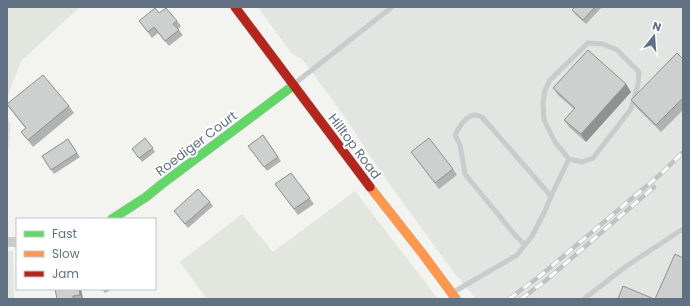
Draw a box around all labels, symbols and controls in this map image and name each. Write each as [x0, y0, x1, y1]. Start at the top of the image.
north arrow [634, 16, 674, 56]
text: N [651, 18, 663, 35]
street label: Roediger Court [152, 106, 241, 180]
street label: Hilltop Road [324, 110, 386, 183]
legend [16, 218, 156, 290]
text: Fast [52, 225, 77, 242]
text: Slow [52, 245, 80, 262]
text: Jam [52, 265, 79, 282]

